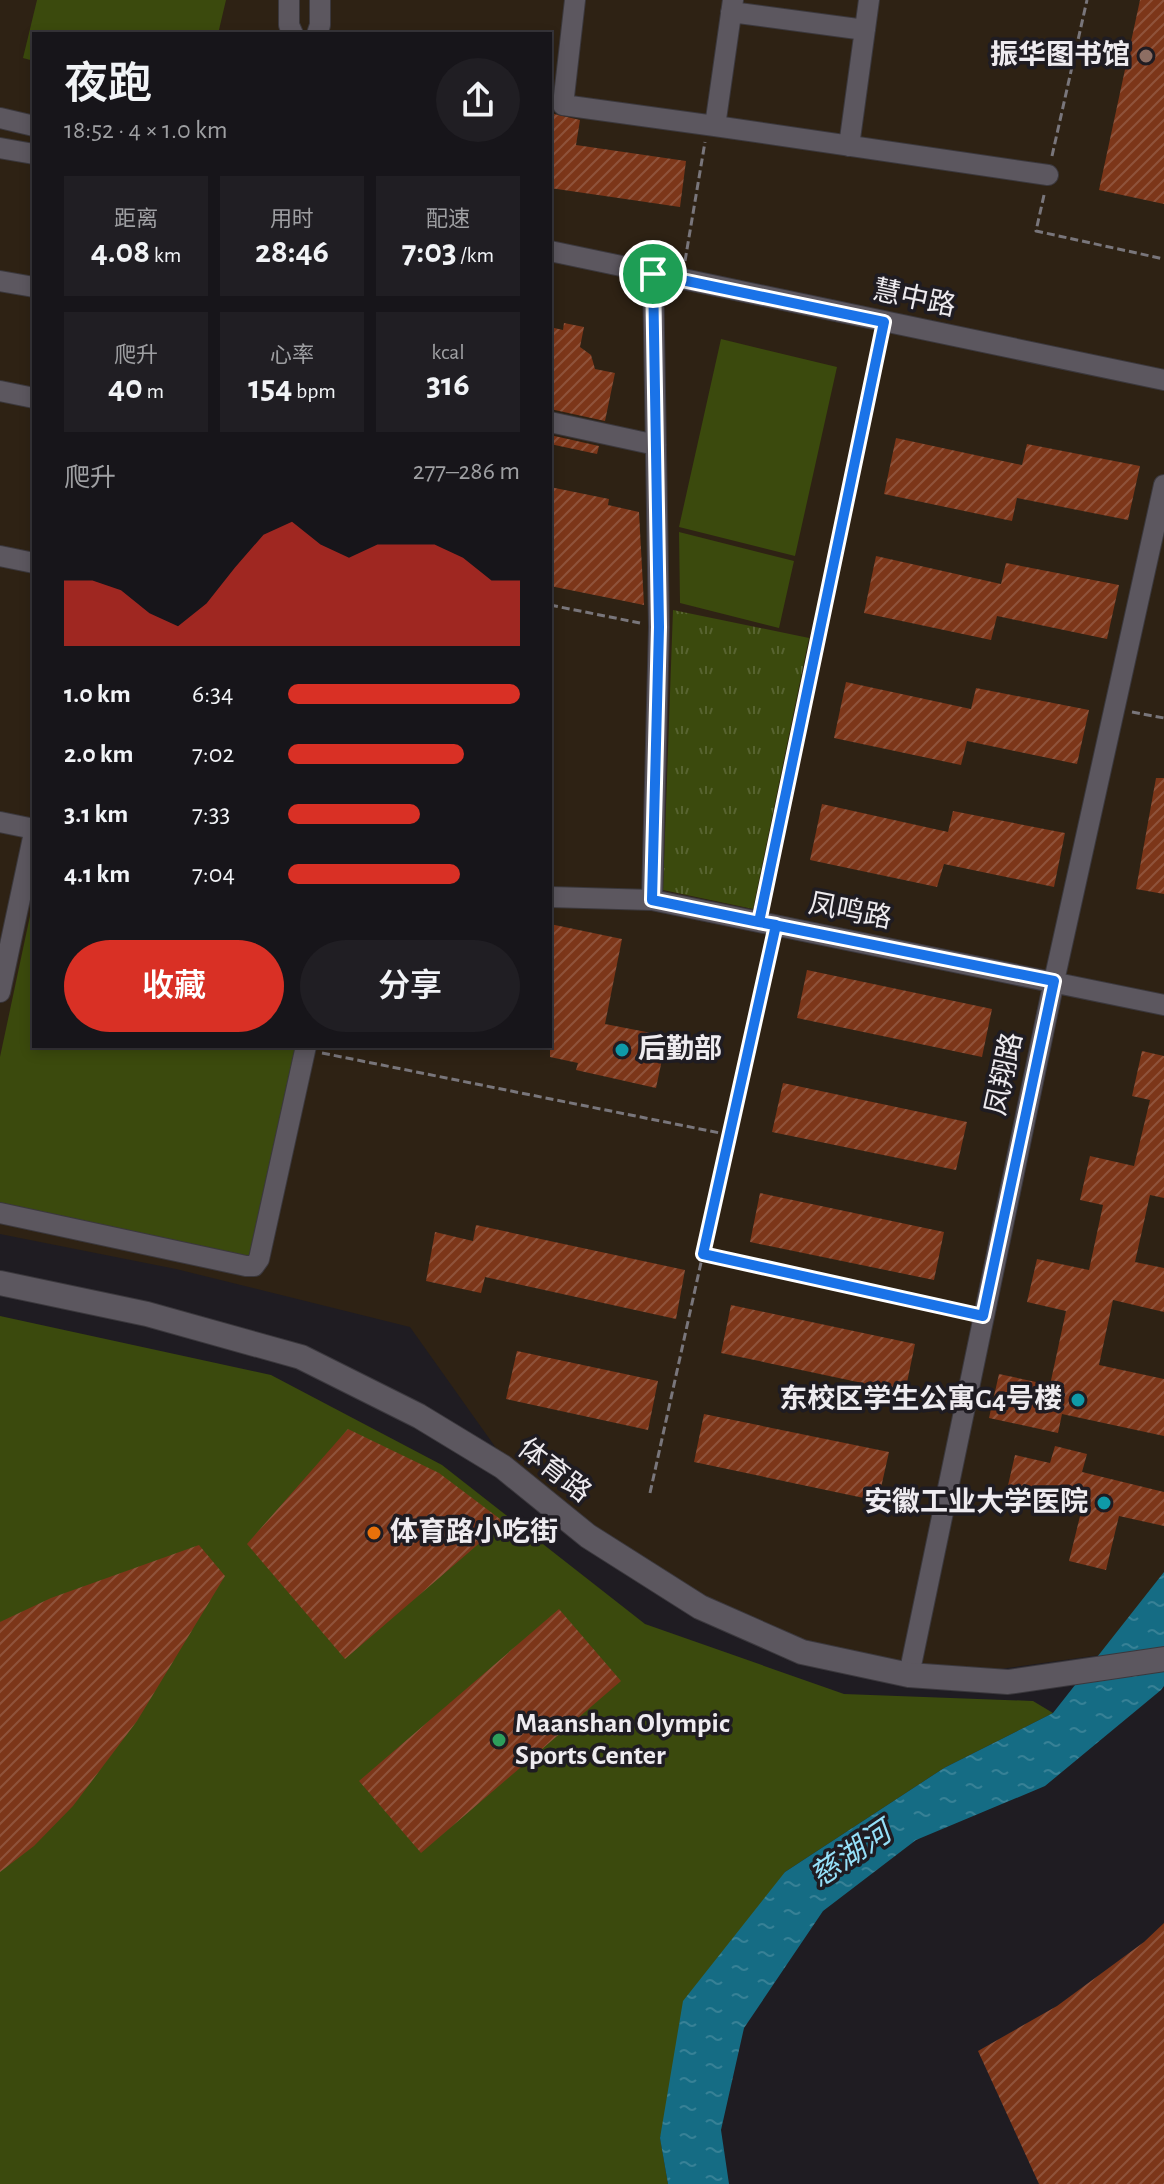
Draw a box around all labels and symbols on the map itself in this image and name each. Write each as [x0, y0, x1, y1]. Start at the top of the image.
place label: 振华图书馆 [990, 39, 1130, 70]
marker: 振华图书馆 [1137, 47, 1155, 65]
pin [619, 240, 687, 308]
street label: 慧中路 [870, 275, 958, 321]
street label: 凤鸣路 [806, 888, 894, 934]
street label: 凤翔路 [981, 1030, 1027, 1118]
place label: 后勤部 [638, 1033, 722, 1064]
marker: 后勤部 [613, 1041, 631, 1059]
place label: 东校区学生公寓G4号楼 [779, 1383, 1062, 1414]
marker: 东校区学生公寓G4号楼 [1069, 1391, 1087, 1409]
street label: 体育路 [512, 1433, 597, 1508]
place label: 安徽工业大学医院 [864, 1486, 1088, 1517]
marker: 安徽工业大学医院 [1095, 1494, 1113, 1512]
place label: 体育路小吃街 [390, 1517, 558, 1547]
marker: 体育路小吃街 [365, 1524, 383, 1542]
place label: Maanshan Olympic Sports Center [515, 1710, 730, 1770]
marker: Maanshan Olympic Sports Center [490, 1731, 508, 1749]
water label: 慈湖河 [804, 1813, 901, 1893]

